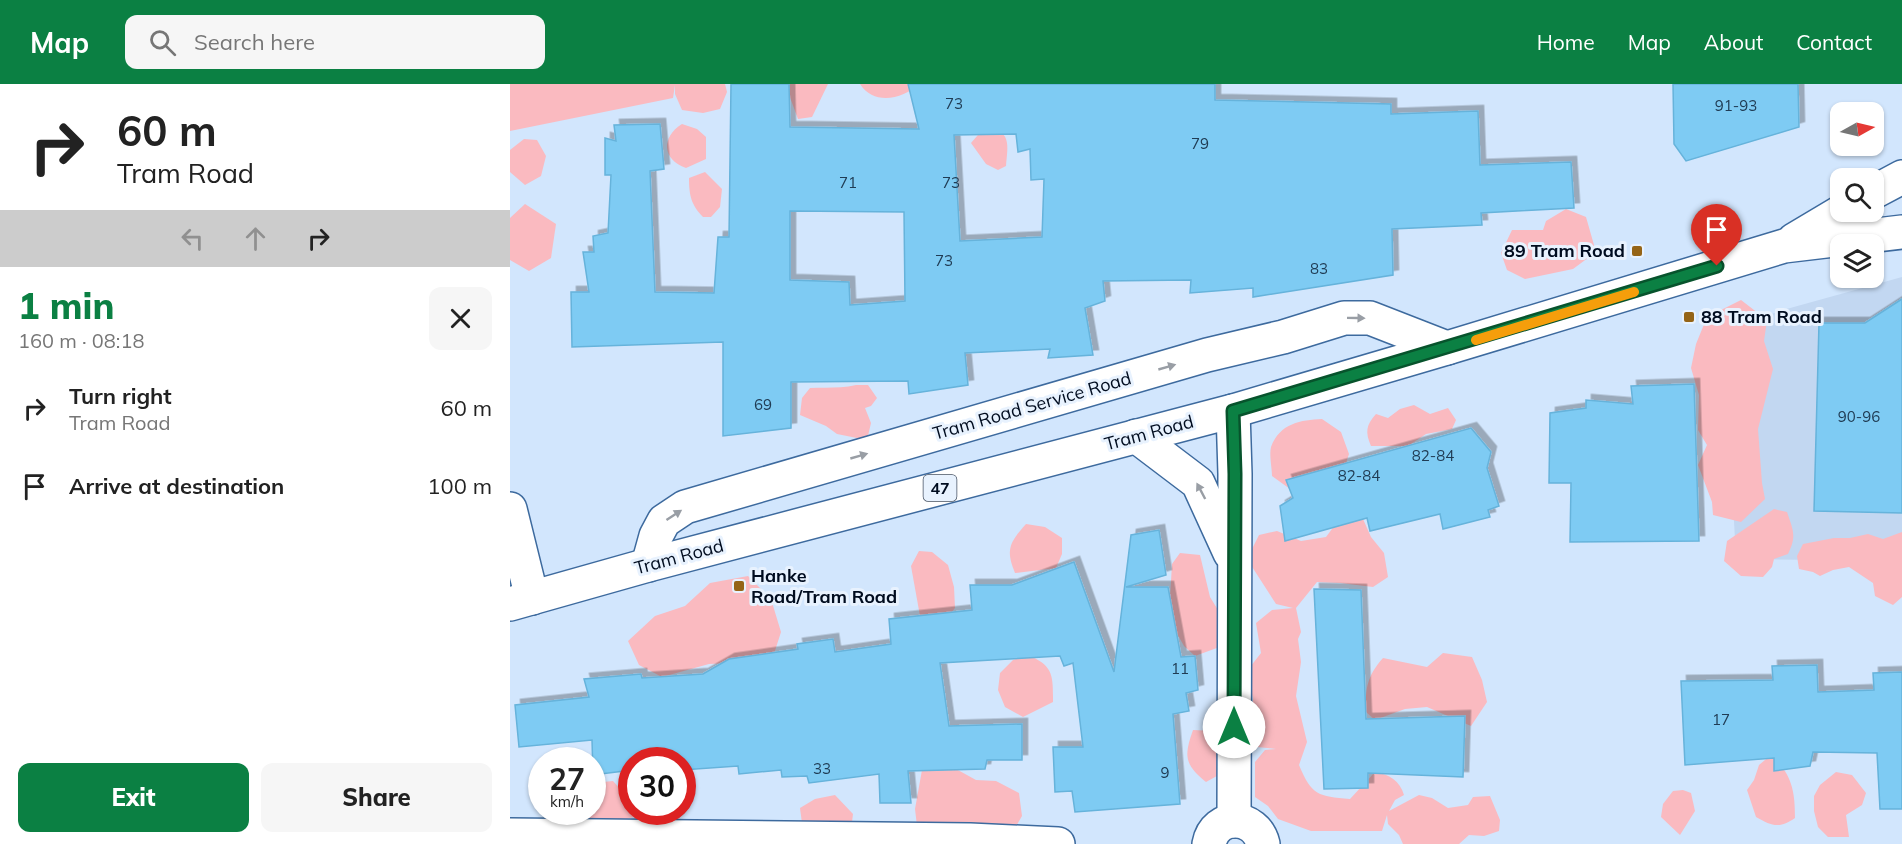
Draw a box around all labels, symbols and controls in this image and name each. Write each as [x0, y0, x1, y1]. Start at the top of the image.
search box [125, 15, 545, 69]
text: Map [30, 25, 89, 60]
icon: search [146, 26, 179, 59]
text: Search here [194, 28, 315, 56]
text: Home [1537, 29, 1595, 55]
text: Map [1628, 29, 1671, 55]
text: About [1704, 29, 1763, 55]
text: Contact [1796, 29, 1872, 55]
house number: 73 [945, 94, 963, 113]
house number: 91-93 [1715, 96, 1757, 115]
north arrow [1830, 102, 1884, 156]
map controls [1830, 102, 1884, 288]
text: 60 m [117, 104, 217, 157]
icon: right [18, 108, 96, 186]
house number: 79 [1191, 134, 1209, 153]
text: Tram Road [117, 156, 254, 190]
button: search [1830, 168, 1884, 222]
house number: 71 [839, 173, 857, 192]
house number: 73 [942, 173, 960, 192]
pin [1691, 204, 1742, 266]
icon: arrive [1700, 213, 1733, 246]
icon: left [176, 222, 209, 255]
icon: ahead [239, 222, 272, 255]
icon: right [302, 222, 335, 255]
button: layers [1830, 234, 1884, 288]
place label: 89 Tram Road [1504, 239, 1625, 262]
marker: 89 Tram Road [1630, 244, 1644, 258]
house number: 73 [935, 251, 953, 270]
house number: 83 [1310, 259, 1328, 278]
text: 1 min [18, 283, 114, 328]
button: close [429, 287, 492, 350]
place label: 88 Tram Road [1701, 305, 1822, 328]
marker: 88 Tram Road [1682, 310, 1696, 324]
one-way arrow [1346, 313, 1365, 323]
text: 160 m · 08:18 [18, 328, 144, 353]
one-way arrow [1159, 362, 1177, 371]
street label: Tram Road Service Road [930, 366, 1134, 445]
text: Turn right [69, 382, 172, 410]
icon: right [18, 392, 51, 425]
text: 60 m [441, 394, 492, 422]
house number: 69 [754, 395, 772, 414]
house number: 90-96 [1838, 407, 1880, 426]
text: Tram Road [69, 410, 171, 435]
street label: Tram Road [1102, 410, 1196, 455]
house number: 82-84 [1412, 446, 1454, 465]
one-way arrow [850, 451, 868, 460]
house number: 82-84 [1338, 466, 1380, 485]
icon: arrive [18, 470, 51, 503]
text: Arrive at destination [69, 472, 284, 500]
text: 100 m [427, 472, 492, 500]
road number: 47 [924, 475, 956, 501]
one-way arrow [1196, 482, 1206, 499]
one-way arrow [665, 509, 682, 520]
street label: Tram Road [632, 534, 726, 579]
place label: Hanke Road/Tram Road [751, 564, 897, 608]
marker: Hanke Road/Tram Road [732, 579, 746, 593]
house number: 11 [1171, 659, 1189, 678]
position arrow [1202, 695, 1266, 759]
house number: 17 [1712, 710, 1730, 729]
speed limit sign: 30 [618, 747, 696, 825]
house number: 33 [813, 759, 831, 778]
text: 27 [549, 760, 585, 798]
button: Exit [18, 763, 249, 832]
button: Share [261, 763, 492, 832]
house number: 9 [1160, 763, 1170, 782]
text: km/h [550, 792, 584, 811]

